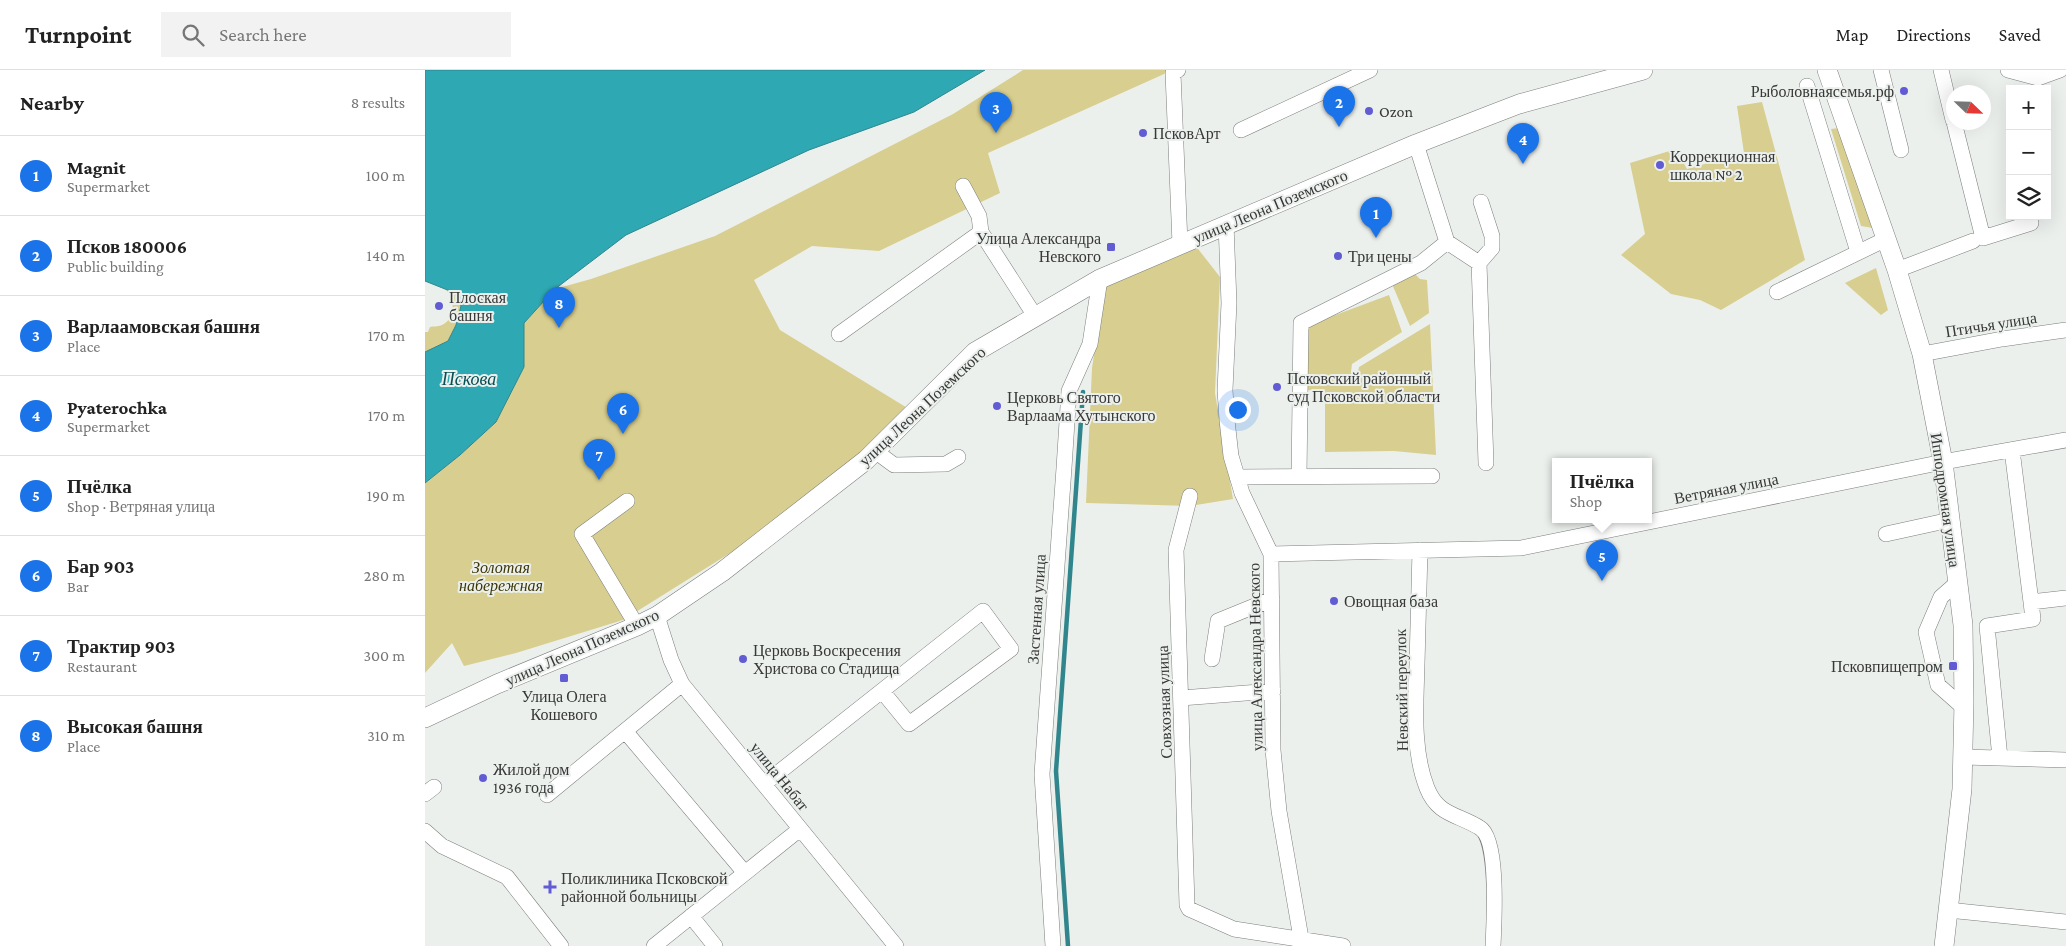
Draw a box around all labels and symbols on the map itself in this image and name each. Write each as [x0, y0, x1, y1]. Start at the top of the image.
place label: Рыболовнаясемья.рф [1751, 83, 1894, 101]
marker: Рыболовнаясемья.рф [1898, 85, 1910, 97]
north arrow [1946, 85, 1991, 130]
pin: 2 [1323, 86, 1355, 127]
pin: 3 [980, 92, 1012, 133]
place label: Ozon [1379, 103, 1413, 120]
marker: Ozon [1363, 105, 1375, 117]
pin: 4 [1507, 123, 1539, 164]
place label: ПсковАрт [1153, 125, 1221, 143]
marker: ПсковАрт [1137, 127, 1149, 139]
place label: Коррекционная школа № 2 [1670, 148, 1776, 183]
marker: Коррекционная школа № 2 [1654, 159, 1666, 171]
street label: улица Леона Поземского [1190, 166, 1350, 248]
pin: 1 [1360, 197, 1392, 238]
place label: Улица Александра Невского [976, 230, 1101, 265]
marker: Улица Александра Невского [1105, 241, 1117, 253]
place label: Три цены [1348, 248, 1412, 266]
marker: Три цены [1332, 250, 1344, 262]
pin: 8 [543, 287, 575, 328]
place label: Плоская башня [449, 289, 507, 324]
marker: Плоская башня [433, 300, 445, 312]
street label: Птичья улица [1944, 309, 2038, 341]
street label: улица Леона Поземского [856, 343, 990, 470]
water label: Пскова [441, 369, 496, 389]
place label: Псковский районный суд Псковской области [1287, 370, 1441, 406]
marker: Псковский районный суд Псковской области [1271, 381, 1283, 393]
place label: Церковь Святого Варлаама Хутынского [1007, 389, 1156, 425]
pin: 6 [607, 393, 639, 434]
your location [1225, 397, 1251, 423]
marker: Церковь Святого Варлаама Хутынского [991, 400, 1003, 412]
street label: Ипподромная улица [1927, 432, 1963, 569]
pin: 7 [583, 439, 615, 480]
street label: Ветряная улица [1673, 470, 1780, 508]
pin: 5 [1586, 540, 1618, 581]
street label: Застенная улица [1024, 553, 1050, 665]
park label: Золотая набережная [459, 559, 543, 595]
street label: улица Александра Невского [1245, 563, 1267, 751]
place label: Овощная база [1344, 593, 1438, 611]
marker: Овощная база [1328, 595, 1340, 607]
street label: улица Леона Поземского [503, 606, 662, 690]
street label: Невский переулок [1392, 628, 1412, 751]
place label: Церковь Воскресения Христова со Стадища [753, 642, 901, 678]
street label: Совхозная улица [1154, 645, 1176, 759]
marker: Церковь Воскресения Христова со Стадища [737, 653, 749, 665]
place label: Псковпищепром [1831, 658, 1943, 676]
marker: Псковпищепром [1947, 660, 1959, 672]
marker: Улица Олега Кошевого [558, 672, 570, 684]
place label: Улица Олега Кошевого [521, 688, 607, 723]
street label: улица Набат [746, 739, 812, 815]
place label: Жилой дом 1936 года [493, 761, 569, 797]
marker: Жилой дом 1936 года [477, 772, 489, 784]
place label: Поликлиника Псковской районной больницы [561, 870, 728, 906]
marker: Поликлиника Псковской районной больницы [543, 880, 557, 894]

